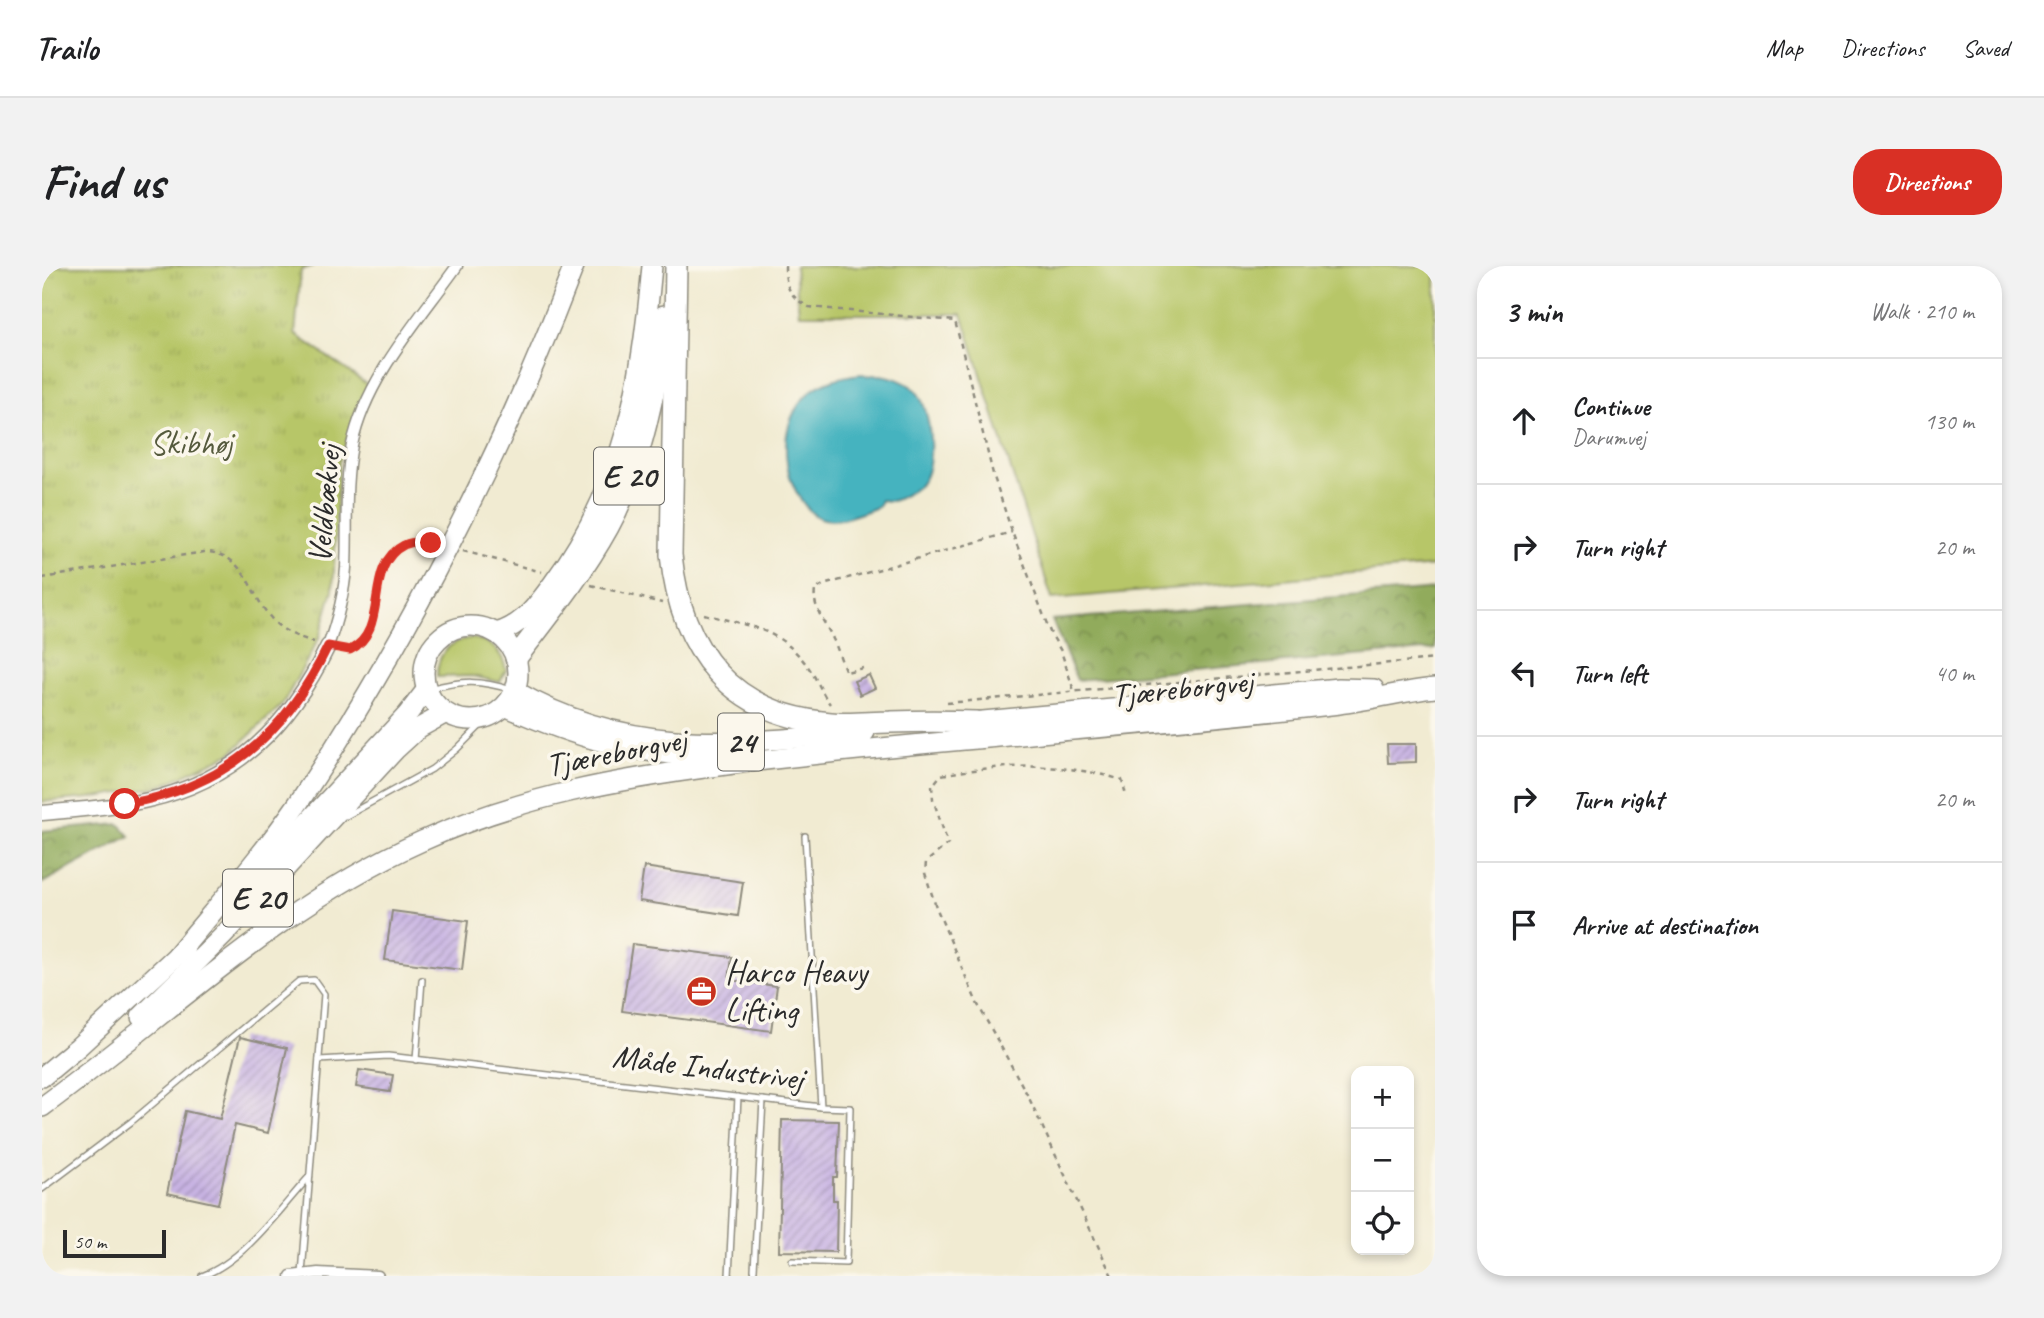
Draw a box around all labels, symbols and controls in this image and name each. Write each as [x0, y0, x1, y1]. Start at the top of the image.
text: Trailo [35, 27, 98, 69]
text: Map [1766, 33, 1803, 63]
text: Directions [1841, 33, 1924, 63]
text: Saved [1962, 33, 2009, 63]
button: Directions [1853, 149, 2002, 215]
text: Find us [42, 151, 164, 213]
text: 3 min [1505, 293, 1562, 331]
text: Walk · 210 m [1870, 297, 1974, 326]
text: Continue [1572, 390, 1650, 423]
icon: ahead [1505, 402, 1543, 440]
text: 130 m [1925, 407, 1974, 436]
park label: Skibhøj [150, 422, 236, 464]
text: Darumvej [1572, 423, 1646, 452]
street label: Veldbækvej [298, 440, 350, 565]
road number: E 20 [594, 448, 664, 504]
route end [415, 527, 446, 558]
icon: right [1505, 528, 1543, 566]
text: Turn right [1572, 531, 1663, 564]
text: 20 m [1935, 533, 1974, 562]
icon: left [1505, 654, 1543, 692]
text: Turn left [1572, 657, 1647, 690]
street label: Tjæreborgvej [1109, 659, 1258, 716]
text: 40 m [1935, 659, 1974, 688]
road number: 24 [718, 714, 764, 770]
street label: Tjæreborgvej [542, 717, 693, 786]
icon: right [1505, 780, 1543, 818]
text: Turn right [1572, 783, 1663, 816]
text: 20 m [1935, 785, 1974, 814]
route start [109, 788, 140, 819]
road number: E 20 [223, 870, 293, 926]
icon: arrive [1505, 906, 1543, 944]
text: Arrive at destination [1572, 909, 1758, 942]
place label: Harco Heavy Lifting [725, 951, 870, 1031]
office icon: Harco Heavy Lifting [685, 974, 719, 1008]
street label: Måde Industrivej [610, 1034, 810, 1100]
map controls [1351, 1066, 1414, 1255]
button: + [1351, 1066, 1414, 1129]
button: − [1351, 1129, 1414, 1192]
button: locate [1351, 1192, 1414, 1255]
scale bar [63, 1227, 166, 1259]
text: 50 m [74, 1230, 106, 1254]

